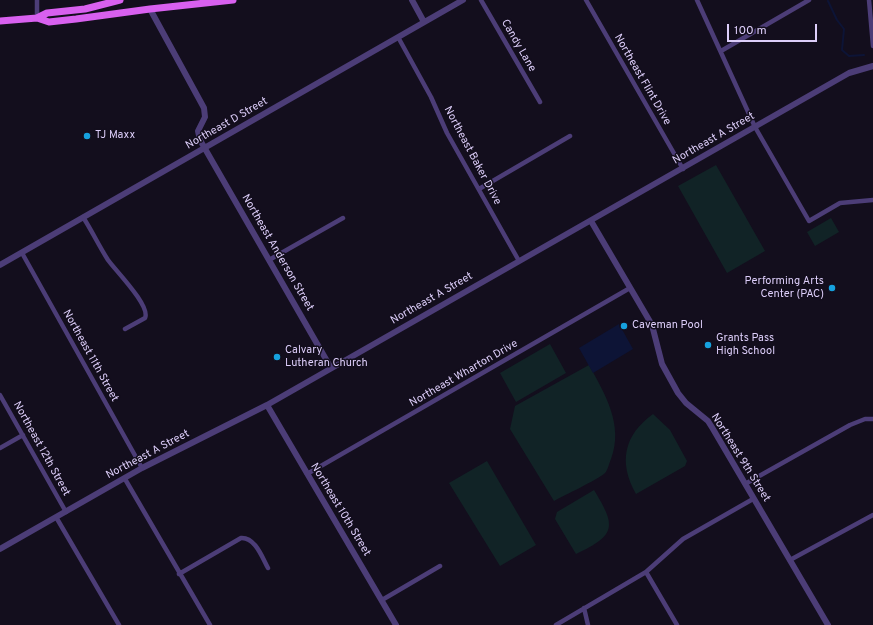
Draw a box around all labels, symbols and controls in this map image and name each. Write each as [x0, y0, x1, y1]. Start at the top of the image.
scale bar [729, 16, 819, 42]
street label: Candy Lane [498, 17, 538, 75]
text: 100 m [734, 23, 767, 39]
street label: Northeast Flint Drive [611, 32, 673, 128]
street label: Northeast D Street [184, 95, 270, 153]
street label: Northeast Baker Drive [440, 104, 504, 208]
street label: Northeast A Street [671, 110, 757, 168]
place label: TJ Maxx [95, 129, 135, 143]
marker: TJ Maxx [82, 131, 92, 141]
street label: Northeast Anderson Street [238, 192, 316, 314]
street label: Northeast A Street [389, 270, 475, 328]
place label: Performing Arts Center (PAC) [745, 275, 824, 301]
marker: Performing Arts Center (PAC) [827, 283, 837, 293]
street label: Northeast 11th Street [59, 308, 121, 404]
place label: Caveman Pool [632, 319, 703, 333]
marker: Caveman Pool [619, 321, 629, 331]
place label: Grants Pass High School [716, 332, 775, 358]
street label: Northeast Wharton Drive [407, 338, 521, 410]
marker: Grants Pass High School [703, 340, 713, 350]
place label: Calvary Lutheran Church [285, 344, 368, 370]
marker: Calvary Lutheran Church [272, 352, 282, 362]
street label: Northeast 12th Street [10, 399, 72, 499]
street label: Northeast 9th Street [707, 411, 773, 505]
street label: Northeast A Street [104, 427, 192, 483]
street label: Northeast 10th Street [307, 461, 373, 559]

